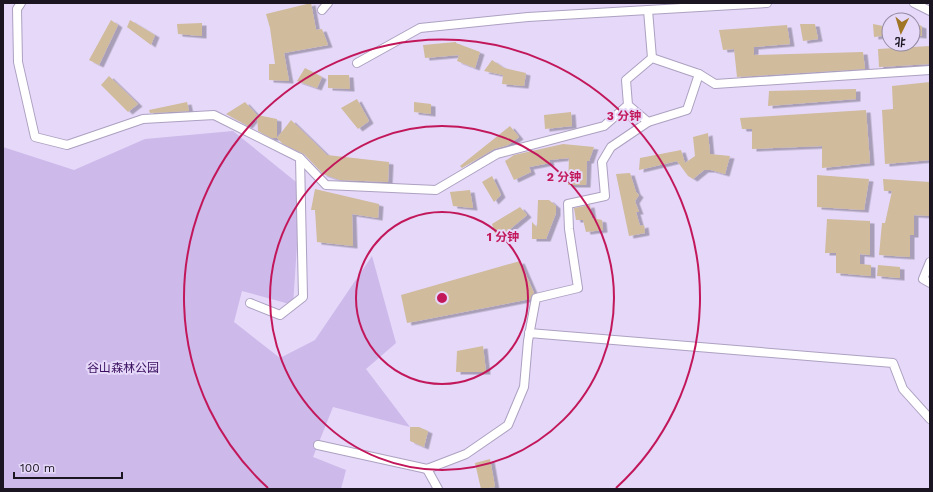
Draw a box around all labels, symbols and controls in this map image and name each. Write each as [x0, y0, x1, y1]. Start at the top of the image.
north arrow [881, 12, 921, 52]
text: 北 [894, 35, 906, 48]
text: 3 分钟 [607, 109, 641, 123]
text: 2 分钟 [547, 170, 581, 184]
text: 1 分钟 [487, 230, 519, 244]
centre of rings [435, 291, 449, 305]
park label: 谷山森林公园 [87, 361, 159, 375]
scale bar [14, 454, 122, 480]
text: 100 m [20, 461, 55, 475]

